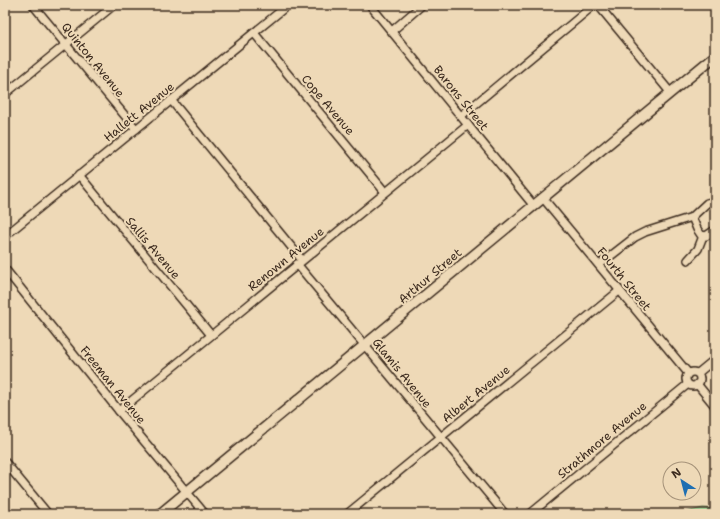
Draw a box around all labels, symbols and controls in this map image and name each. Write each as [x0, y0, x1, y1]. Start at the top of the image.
street label: Quinton Avenue [58, 19, 128, 101]
street label: Barons Street [430, 62, 492, 134]
street label: Cope Avenue [298, 71, 358, 139]
street label: Hallett Avenue [100, 78, 178, 145]
street label: Sallis Avenue [122, 214, 184, 283]
street label: Renown Avenue [245, 223, 327, 295]
street label: Fourth Street [593, 244, 655, 314]
street label: Arthur Street [395, 245, 465, 307]
street label: Glamis Avenue [369, 335, 435, 412]
street label: Freeman Avenue [77, 343, 150, 428]
street label: Albert Avenue [439, 362, 513, 426]
street label: Strathmore Avenue [554, 398, 650, 482]
north arrow [662, 461, 702, 501]
text: N [668, 465, 685, 482]

